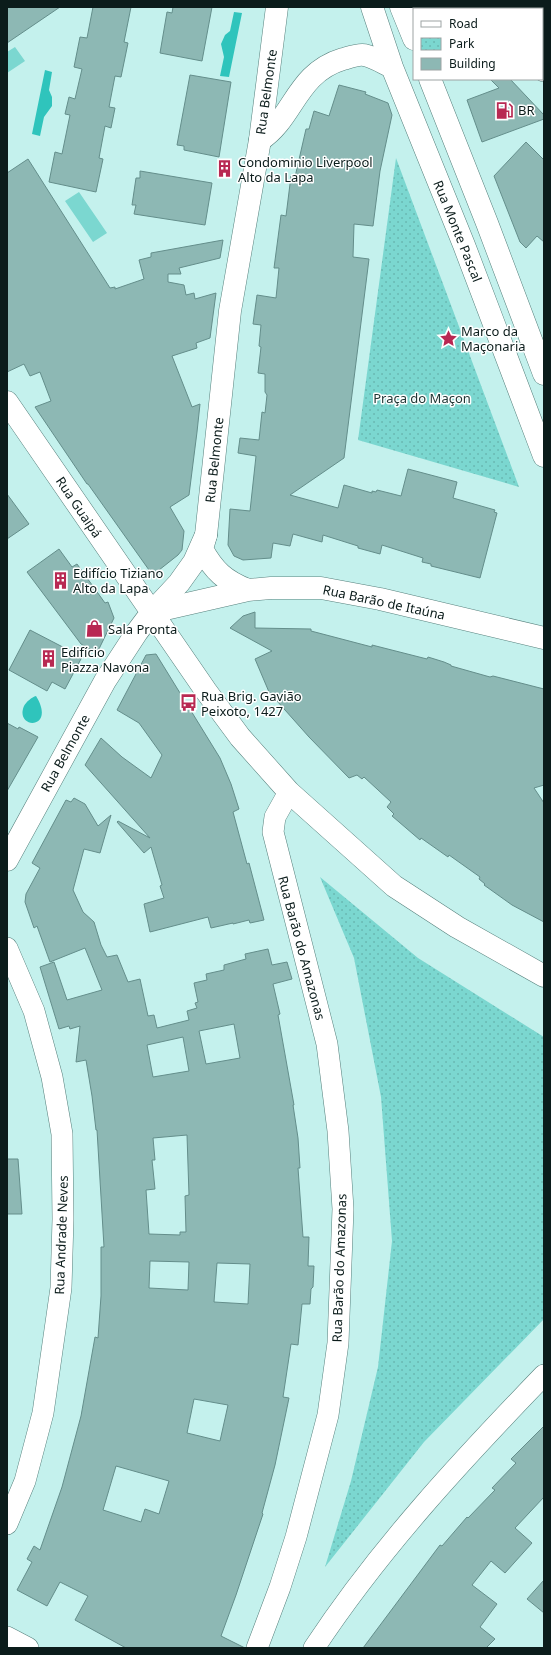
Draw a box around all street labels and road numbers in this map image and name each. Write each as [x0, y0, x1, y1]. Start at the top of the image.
street label: Rua Belmonte [251, 48, 281, 136]
street label: Rua Monte Pascal [429, 177, 487, 285]
street label: Rua Belmonte [201, 416, 227, 504]
street label: Rua Guaipá [52, 473, 106, 541]
street label: Rua Barão de Itaúna [321, 580, 447, 624]
street label: Rua Belmonte [36, 711, 94, 795]
street label: Rua Barão do Amazonas [274, 874, 330, 1022]
street label: Rua Andrade Neves [50, 1175, 72, 1295]
street label: Rua Barão do Amazonas [327, 1193, 351, 1343]

